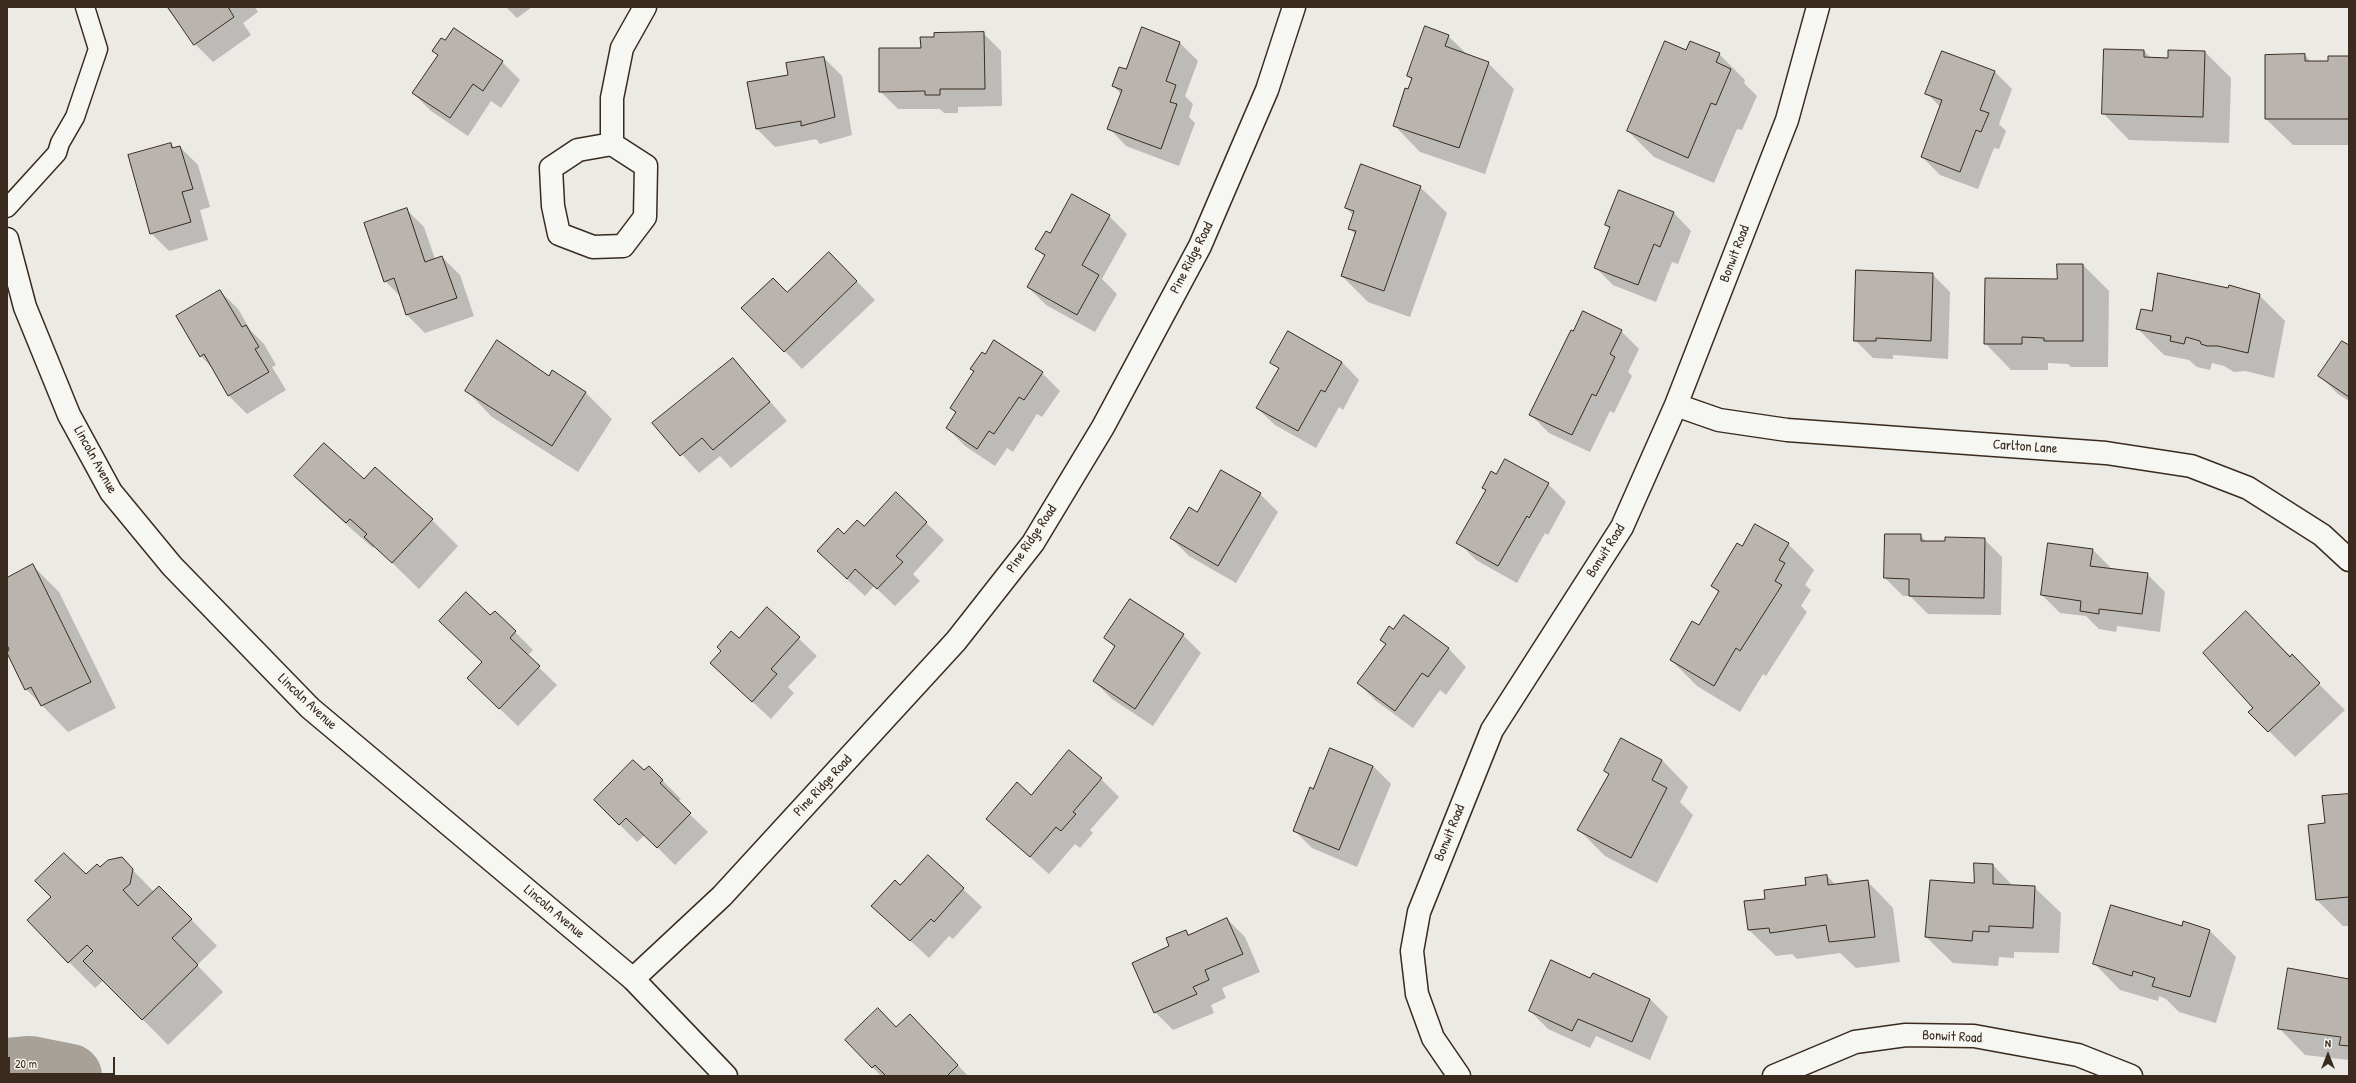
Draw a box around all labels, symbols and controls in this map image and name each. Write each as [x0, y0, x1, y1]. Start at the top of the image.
street label: Pine Ridge Road [1167, 219, 1217, 297]
street label: Bonwit Road [1716, 223, 1754, 285]
street label: Lincoln Avenue [70, 423, 120, 497]
street label: Carlton Lane [1992, 436, 2058, 458]
street label: Pine Ridge Road [1003, 502, 1061, 576]
street label: Bonwit Road [1583, 521, 1629, 581]
street label: Lincoln Avenue [274, 670, 340, 734]
street label: Pine Ridge Road [790, 752, 856, 820]
street label: Bonwit Road [1431, 802, 1469, 864]
street label: Lincoln Avenue [520, 882, 588, 942]
street label: Bonwit Road [1922, 1027, 1982, 1047]
north arrow [2308, 1035, 2348, 1075]
text: N [2325, 1036, 2331, 1050]
scale bar [10, 1049, 117, 1075]
text: 20 m [15, 1055, 37, 1072]

